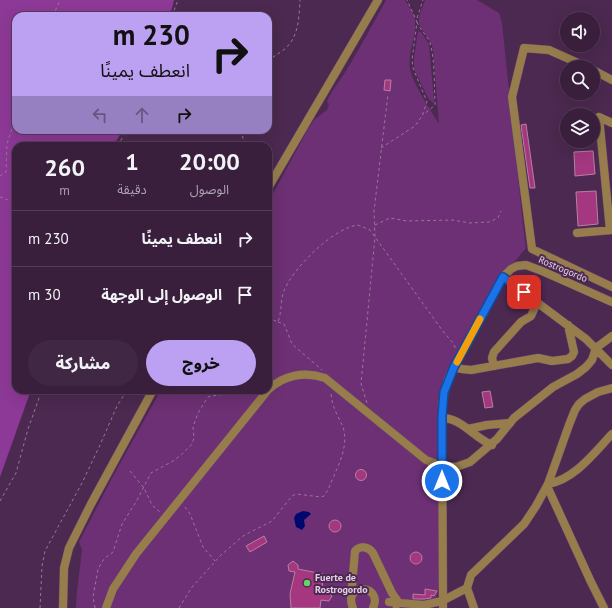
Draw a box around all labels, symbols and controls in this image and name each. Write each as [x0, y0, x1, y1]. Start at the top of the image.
map controls [560, 12, 600, 148]
button: sound [560, 12, 600, 52]
text: 230 m [113, 16, 190, 53]
icon: right [204, 28, 256, 80]
text: انعطف يمينًا [100, 59, 190, 82]
button: search [560, 60, 600, 100]
icon: left [89, 104, 111, 126]
icon: ahead [131, 104, 153, 126]
icon: right [173, 104, 195, 126]
button: layers [560, 108, 600, 148]
text: 1 [125, 146, 139, 177]
text: 20:00 [179, 146, 240, 177]
text: 260 [44, 152, 85, 183]
text: دقيقة [117, 181, 147, 198]
text: الوصول [190, 181, 229, 198]
text: m [59, 182, 70, 199]
icon: right [234, 228, 256, 250]
text: 230 m [28, 229, 69, 248]
text: انعطف يمينًا [142, 229, 222, 248]
street label: Rostrogordo [536, 253, 590, 285]
pin [507, 275, 541, 309]
icon: arrive [513, 281, 535, 303]
icon: arrive [234, 284, 256, 306]
text: 30 m [28, 285, 61, 304]
text: الوصول إلى الوجهة [101, 285, 222, 304]
button: مشاركة [28, 340, 138, 386]
button: خروج [146, 340, 256, 386]
position arrow [421, 460, 463, 502]
place label: Fuerte de Rostrogordo [315, 571, 368, 596]
marker: Fuerte de Rostrogordo [302, 578, 312, 588]

